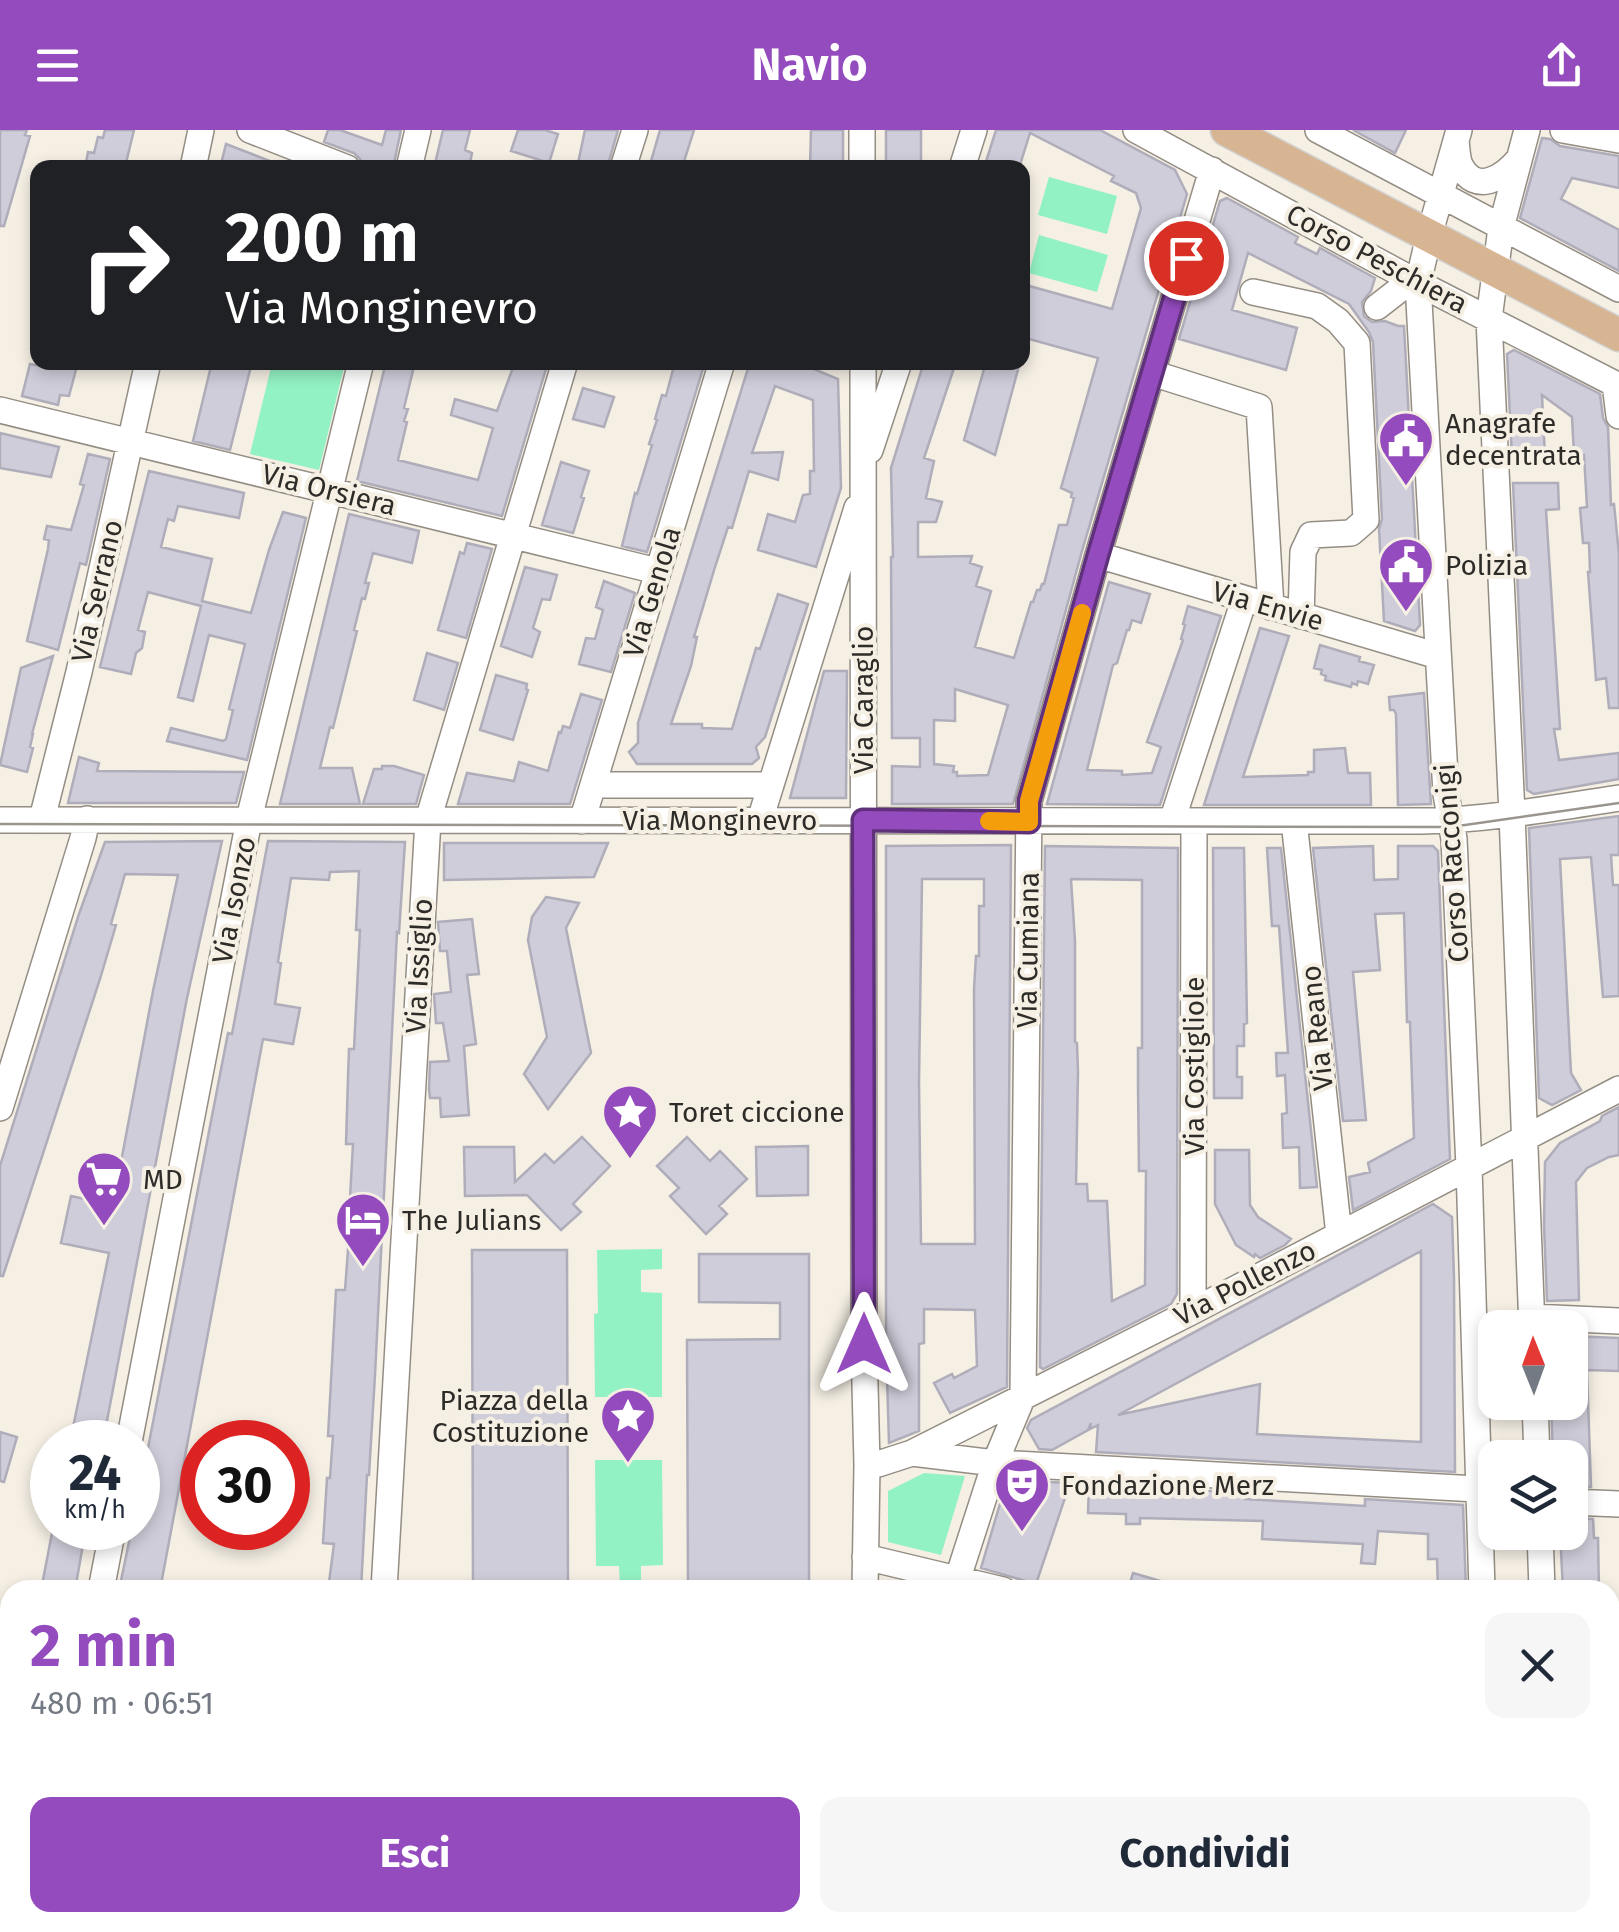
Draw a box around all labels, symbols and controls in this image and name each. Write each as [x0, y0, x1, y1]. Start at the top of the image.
icon: menu [30, 38, 85, 93]
text: Navio [752, 38, 867, 92]
icon: share [1534, 38, 1589, 93]
text: 200 m [225, 196, 419, 280]
street label: Corso Peschiera [1281, 197, 1473, 321]
icon: right [60, 200, 190, 330]
pin [1144, 216, 1229, 301]
icon: arrive [1159, 231, 1214, 286]
text: Via Monginevro [225, 281, 538, 335]
place label: Anagrafe decentrata [1445, 407, 1582, 472]
public building icon: Anagrafe decentrata [1376, 409, 1436, 488]
street label: Via Orsiera [258, 457, 400, 523]
street label: Via Serrano [65, 517, 129, 665]
street label: Via Genola [616, 523, 688, 661]
public building icon: Polizia [1376, 535, 1436, 614]
place label: Polizia [1445, 549, 1528, 582]
street label: Via Envie [1209, 574, 1327, 638]
street label: Via Caraglio [847, 626, 880, 774]
street label: Corso Racconigi [1429, 762, 1475, 964]
street label: Via Monginevro [623, 804, 817, 837]
street label: Via Isonzo [206, 834, 262, 966]
street label: Via Cumiana [1010, 872, 1046, 1028]
street label: Via Issiglio [399, 898, 439, 1034]
street label: Via Reano [1294, 964, 1340, 1092]
street label: Via Costigliole [1178, 976, 1211, 1156]
place icon: Toret ciccione [600, 1082, 660, 1161]
place label: Toret ciccione [669, 1096, 844, 1129]
supermarket icon: MD [74, 1149, 134, 1228]
place label: MD [143, 1163, 183, 1196]
hotel icon: The Julians [333, 1190, 393, 1269]
place label: The Julians [402, 1204, 541, 1237]
street label: Via Pollenzo [1169, 1233, 1321, 1333]
position arrow [812, 1292, 916, 1396]
north arrow [1478, 1310, 1588, 1420]
map controls [1478, 1310, 1588, 1550]
place label: Piazza della Costituzione [432, 1384, 589, 1449]
place icon: Piazza della Costituzione [598, 1386, 658, 1465]
speed limit sign: 30 [180, 1420, 310, 1550]
button: layers [1478, 1440, 1588, 1550]
text: 24 [69, 1443, 121, 1503]
theatre icon: Fondazione Merz [992, 1455, 1052, 1534]
place label: Fondazione Merz [1061, 1469, 1274, 1502]
text: km/h [64, 1495, 126, 1525]
text: 2 min [30, 1610, 177, 1682]
button: close [1485, 1613, 1590, 1718]
text: 480 m · 06:51 [30, 1684, 214, 1722]
button: Esci [30, 1797, 800, 1912]
button: Condividi [820, 1797, 1590, 1912]

